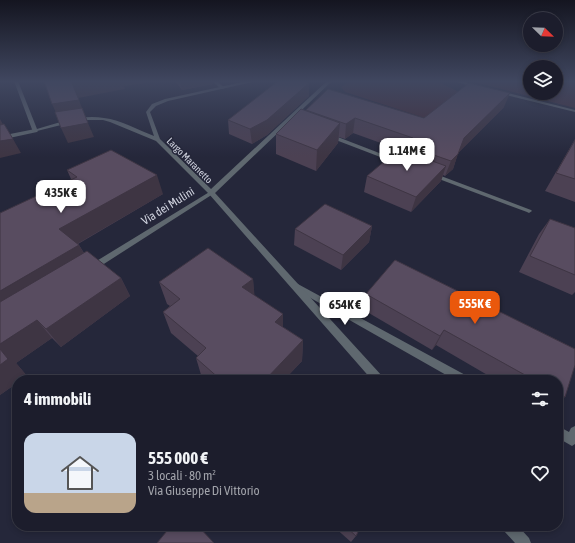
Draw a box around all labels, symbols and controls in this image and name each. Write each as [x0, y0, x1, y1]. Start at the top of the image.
north arrow [523, 12, 563, 52]
map controls [523, 12, 563, 100]
button: layers [523, 60, 563, 100]
street label: Largo Maranetto [165, 135, 215, 186]
pin: 1.14M € [370, 138, 444, 172]
text: 1.14M € [389, 143, 426, 158]
pin: 435K € [28, 180, 94, 214]
street label: Via dei Mulini [139, 184, 197, 228]
text: 435K € [45, 185, 77, 200]
pin: 555K € [442, 291, 508, 325]
pin: 654K € [312, 292, 378, 326]
text: 555K € [459, 296, 491, 311]
text: 654K € [329, 297, 361, 312]
icon: filters [529, 388, 551, 410]
text: 4 immobili [24, 389, 91, 409]
text: 555 000 € [148, 448, 208, 468]
icon: home [56, 449, 104, 497]
icon: heart [529, 462, 551, 484]
text: 3 locali · 80 m² [148, 468, 216, 483]
text: Via Giuseppe Di Vittorio [148, 483, 260, 498]

